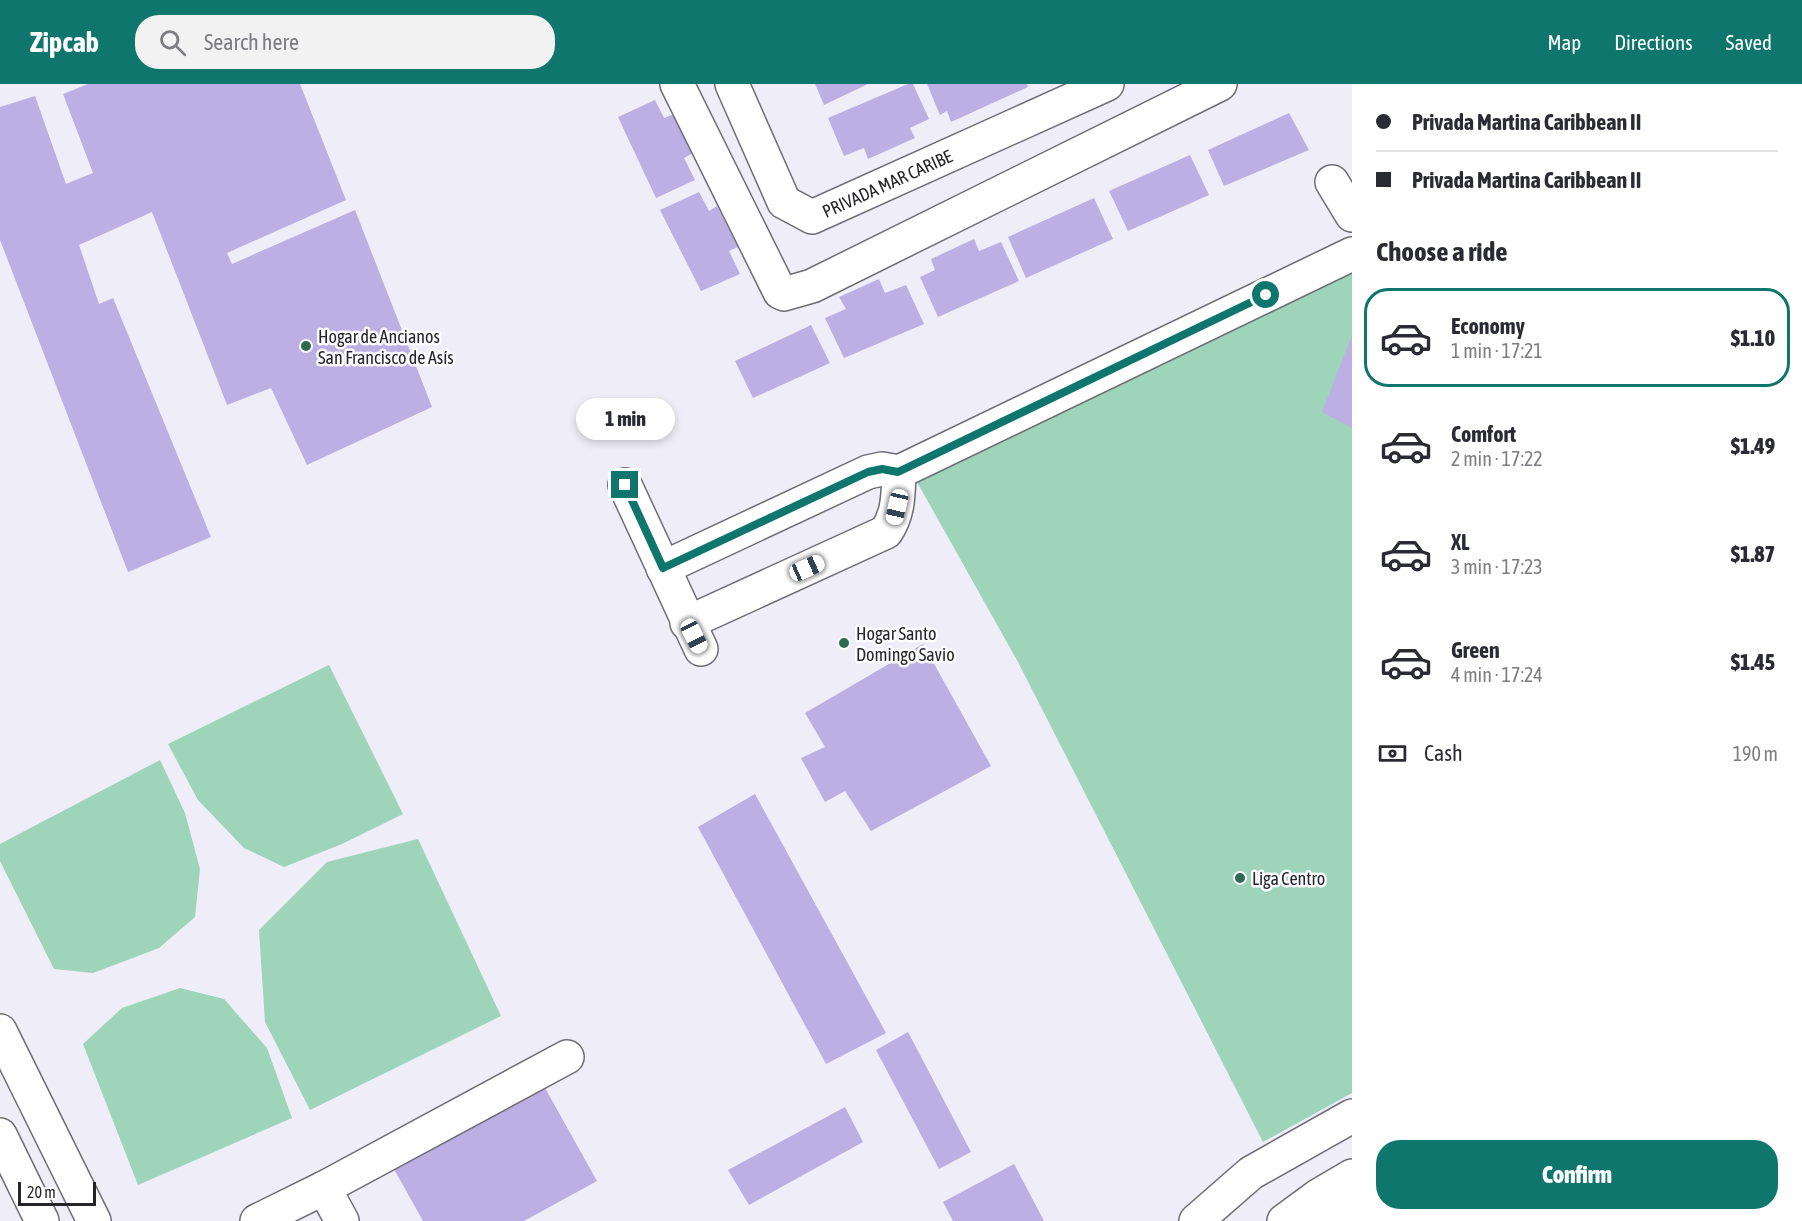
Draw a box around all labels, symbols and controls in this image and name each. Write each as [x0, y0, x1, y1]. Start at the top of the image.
search box [135, 15, 555, 69]
text: Zipcab [30, 26, 99, 58]
icon: search [156, 26, 189, 59]
text: Search here [204, 29, 299, 55]
text: Map [1547, 30, 1581, 54]
text: Directions [1614, 30, 1693, 54]
text: Saved [1726, 30, 1772, 54]
text: Privada Martina Caribbean II [1412, 109, 1641, 135]
street label: PRIVADA MAR CARIBE [819, 145, 956, 222]
text: Privada Martina Caribbean II [1412, 167, 1641, 193]
text: Choose a ride [1376, 236, 1508, 267]
route start [1252, 281, 1279, 308]
icon: car [1379, 311, 1433, 365]
text: Economy [1451, 313, 1525, 339]
text: $1.10 [1731, 325, 1775, 351]
place label: Hogar de Ancianos San Francisco de Asís [318, 326, 454, 368]
marker: Hogar de Ancianos San Francisco de Asís [299, 339, 313, 353]
text: 1 min · 17:21 [1451, 339, 1543, 362]
callout: 1 min [576, 398, 674, 440]
text: 1 min [605, 407, 646, 430]
icon: car [1379, 419, 1433, 473]
text: Comfort [1451, 421, 1516, 447]
text: $1.49 [1731, 433, 1775, 459]
text: 2 min · 17:22 [1451, 447, 1543, 470]
route end [611, 471, 638, 498]
car [884, 487, 910, 527]
icon: car [1379, 527, 1433, 581]
text: XL [1451, 529, 1469, 555]
text: $1.87 [1731, 541, 1775, 567]
car [787, 552, 827, 584]
text: 3 min · 17:23 [1451, 555, 1543, 578]
car [678, 616, 710, 656]
place label: Hogar Santo Domingo Savio [856, 623, 955, 665]
icon: car [1379, 635, 1433, 689]
marker: Hogar Santo Domingo Savio [837, 636, 851, 650]
text: Green [1451, 637, 1500, 663]
text: $1.45 [1731, 649, 1775, 675]
text: 4 min · 17:24 [1451, 663, 1543, 686]
icon: cash [1376, 737, 1409, 770]
text: Cash [1424, 740, 1463, 766]
text: 190 m [1733, 742, 1778, 765]
place label: Liga Centro [1252, 868, 1325, 889]
marker: Liga Centro [1233, 871, 1247, 885]
button: Confirm [1376, 1140, 1778, 1209]
scale bar [18, 1179, 96, 1206]
text: 20 m [27, 1183, 56, 1201]

